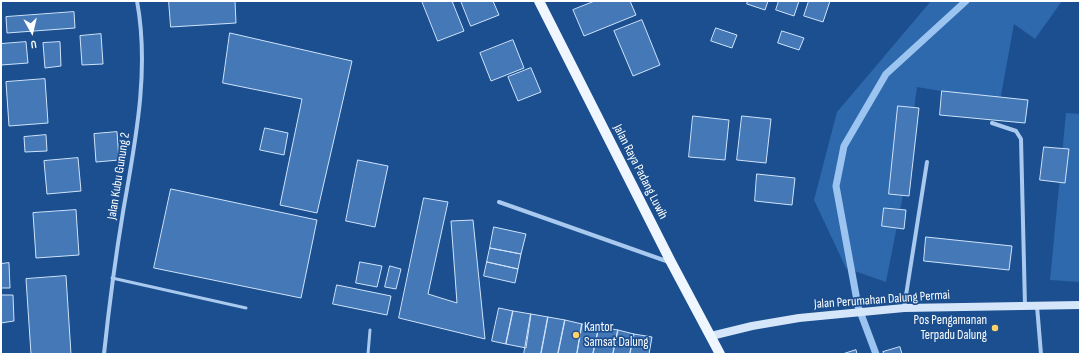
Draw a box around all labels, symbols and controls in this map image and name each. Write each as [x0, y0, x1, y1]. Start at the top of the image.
north arrow [12, 12, 52, 52]
text: U [30, 38, 37, 51]
street label: Jalan Raya Padang Luwih [609, 122, 671, 222]
street label: Jalan Kubu Gunung 2 [104, 131, 134, 221]
street label: Jalan Perumahan Dalung Permai [813, 287, 951, 313]
place label: Pos Pengamanan Terpadu Dalung [914, 313, 987, 344]
place label: Kantor Samsat Dalung [584, 320, 648, 351]
marker: Pos Pengamanan Terpadu Dalung [990, 323, 1000, 333]
marker: Kantor Samsat Dalung [571, 330, 581, 340]

